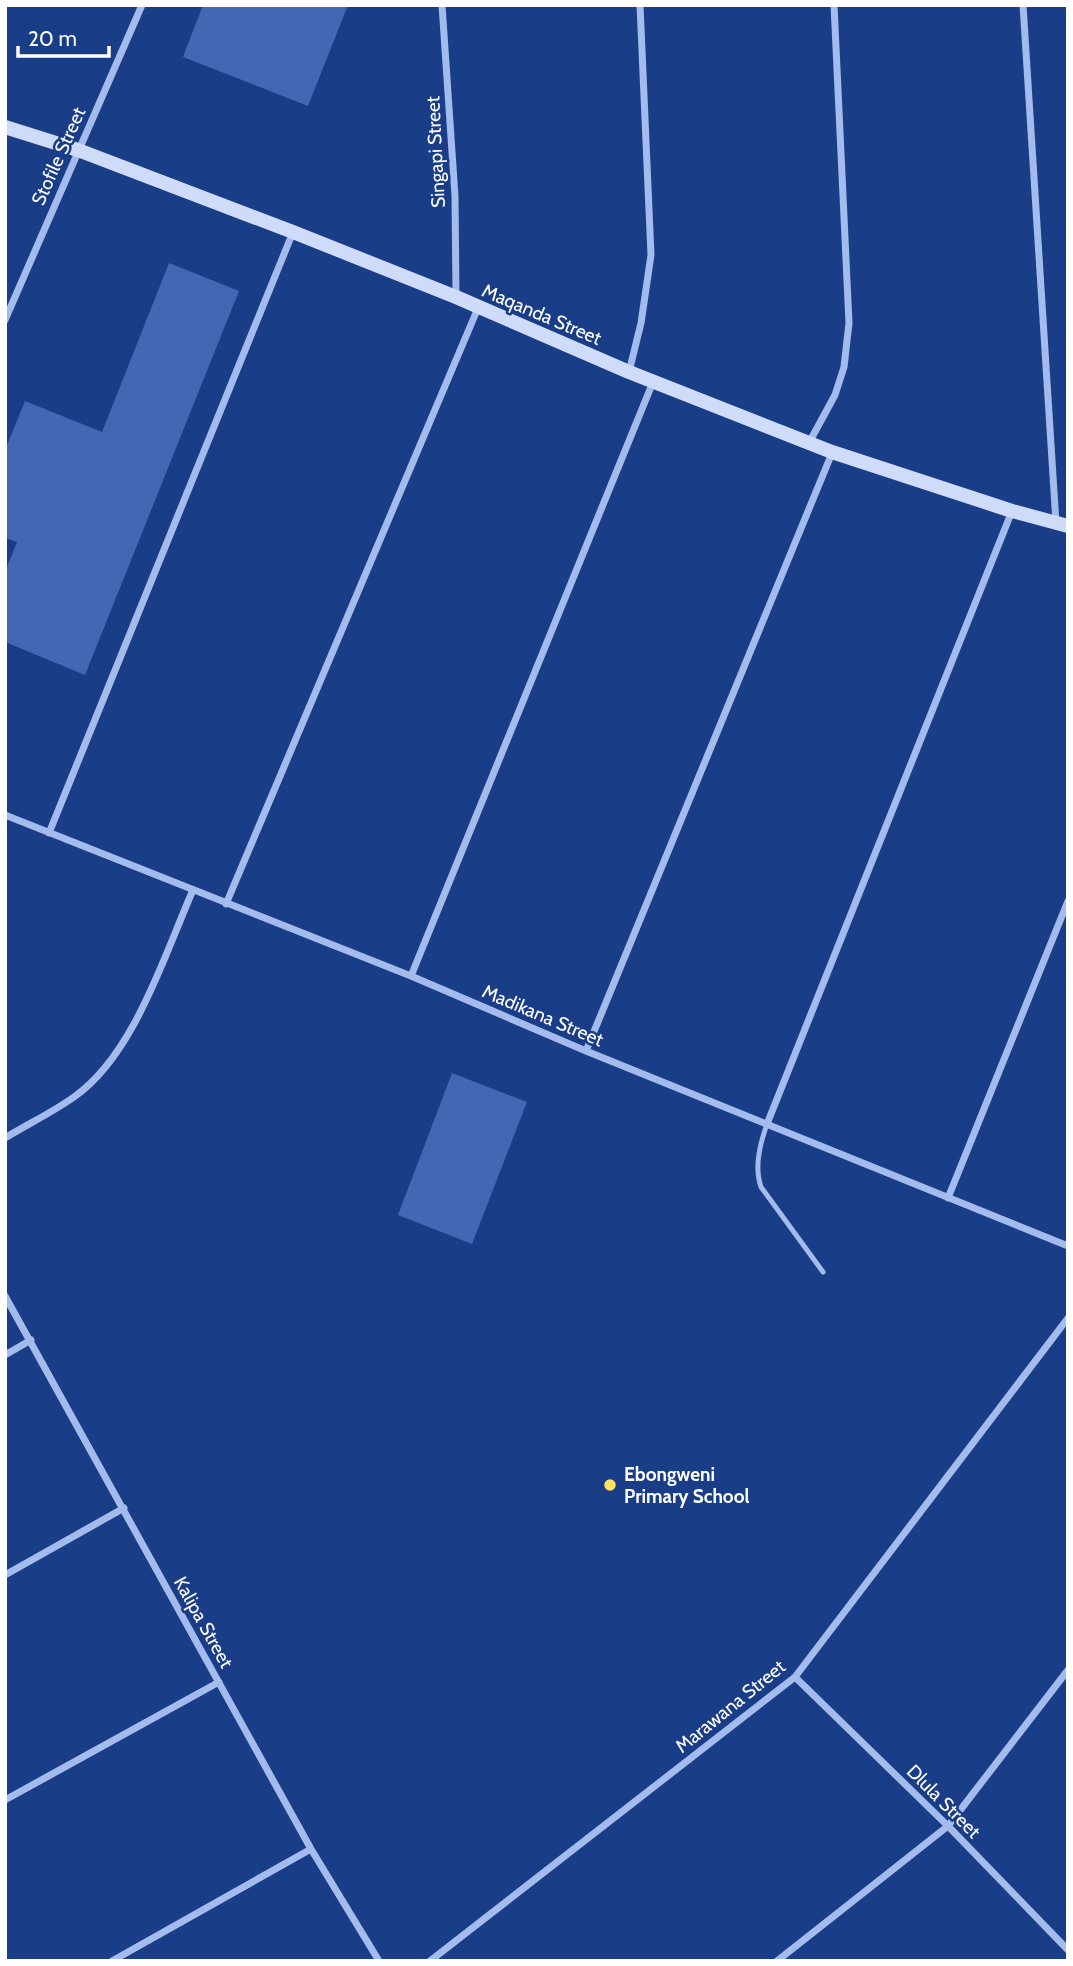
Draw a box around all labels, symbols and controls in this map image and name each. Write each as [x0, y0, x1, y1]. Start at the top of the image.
scale bar [18, 14, 108, 58]
text: 20 m [28, 26, 77, 51]
street label: Singapi Street [421, 95, 450, 208]
street label: Stofile Street [27, 103, 91, 209]
street label: Maqanda Street [479, 279, 606, 350]
street label: Madikana Street [479, 980, 607, 1052]
place label: Ebongweni Primary School [624, 1463, 750, 1508]
marker: Ebongweni Primary School [602, 1477, 618, 1493]
street label: Kalipa Street [169, 1572, 238, 1673]
street label: Marawana Street [671, 1655, 790, 1758]
street label: Dlula Street [902, 1760, 986, 1843]

